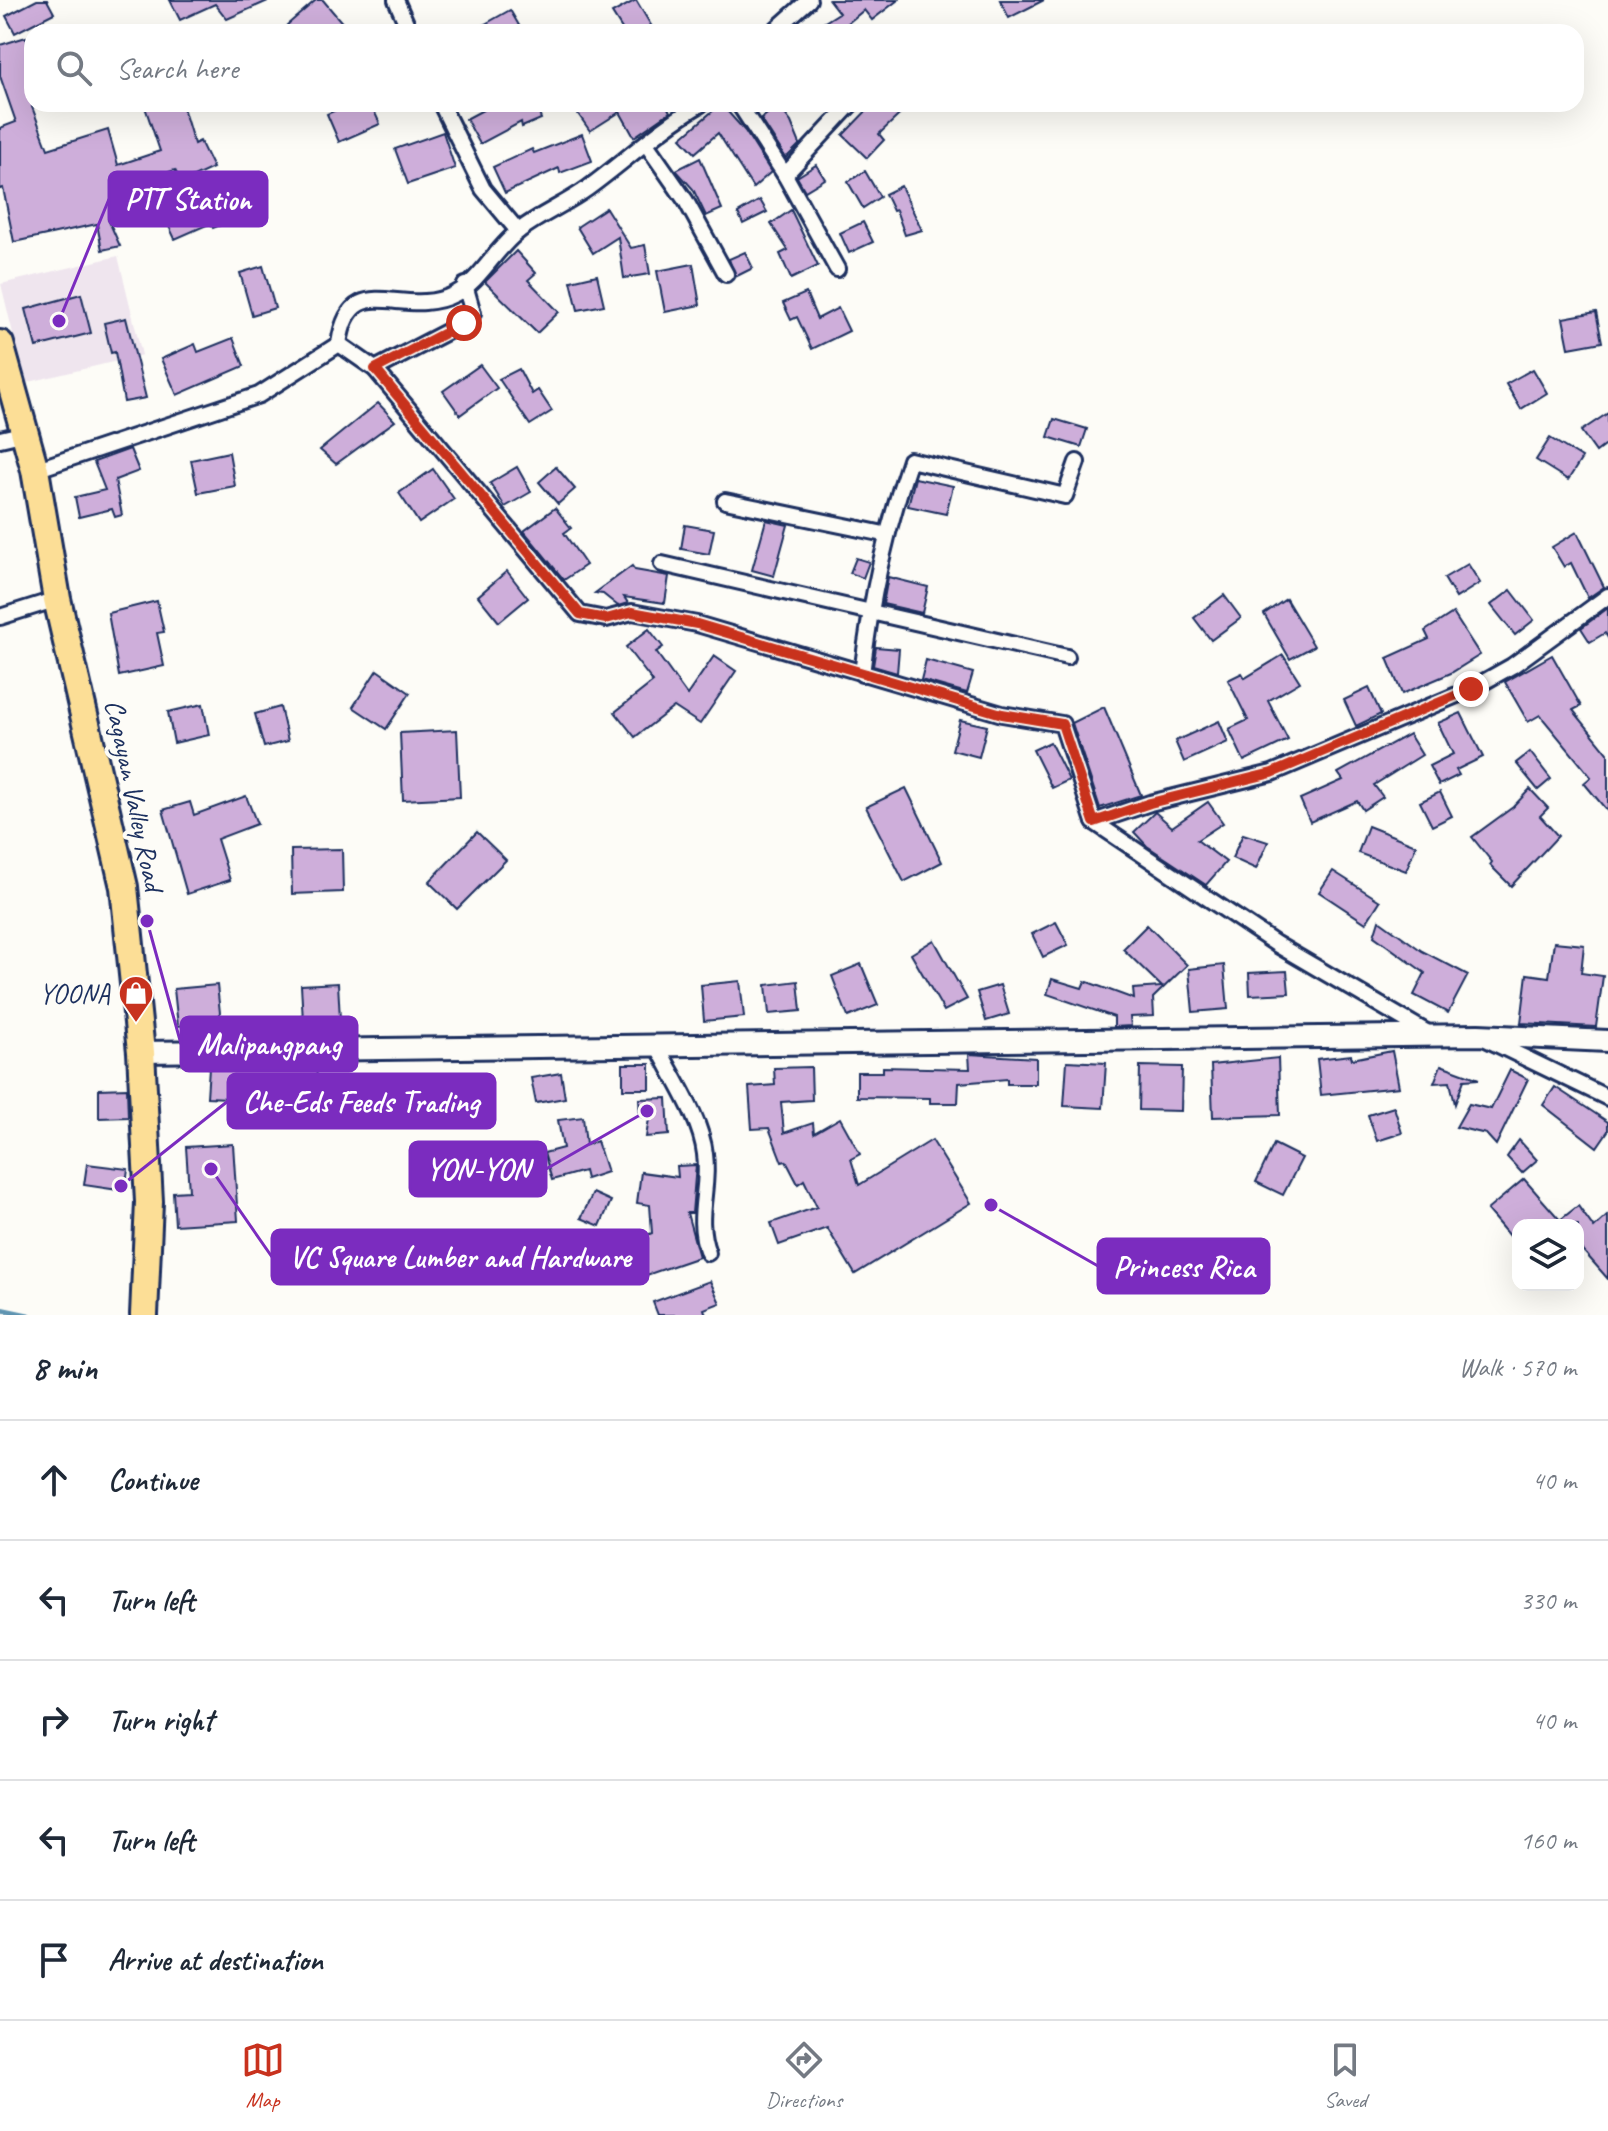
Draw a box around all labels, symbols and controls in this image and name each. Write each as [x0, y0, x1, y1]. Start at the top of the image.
search box [24, 24, 1584, 112]
icon: search [52, 46, 96, 90]
text: Search here [116, 49, 238, 87]
callout: PTT Station [109, 172, 267, 226]
text: PTT Station [125, 180, 253, 218]
route start [446, 305, 482, 341]
route end [1453, 671, 1489, 707]
street label: Cagayan Valley Road [97, 696, 173, 898]
shop icon: YOONA [117, 974, 155, 1024]
place label: YOONA [39, 976, 111, 1011]
callout: Malipangpang [181, 1017, 357, 1071]
text: Malipangpang [197, 1025, 343, 1063]
callout: Che-Eds Feeds Trading [228, 1074, 495, 1128]
text: Che-Eds Feeds Trading [243, 1083, 482, 1121]
callout: YON-YON [410, 1142, 546, 1196]
text: YON-YON [426, 1150, 535, 1188]
map controls [1512, 1219, 1584, 1291]
button: layers [1512, 1219, 1584, 1291]
callout: VC Square Lumber and Hardware [272, 1230, 648, 1284]
text: VC Square Lumber and Hardware [289, 1238, 633, 1276]
callout: Princess Rica [1098, 1239, 1269, 1293]
text: Princess Rica [1113, 1248, 1257, 1286]
text: 8 min [32, 1346, 97, 1389]
text: Walk · 570 m [1459, 1351, 1576, 1384]
icon: ahead [32, 1458, 76, 1502]
text: Continue [108, 1461, 198, 1499]
text: 40 m [1532, 1464, 1576, 1497]
icon: left [32, 1578, 76, 1622]
text: Turn left [108, 1581, 195, 1619]
text: 330 m [1520, 1584, 1576, 1617]
icon: right [32, 1698, 76, 1742]
text: Turn right [108, 1701, 213, 1739]
text: 40 m [1532, 1704, 1576, 1737]
icon: left [32, 1818, 76, 1862]
text: Turn left [108, 1821, 195, 1859]
text: 160 m [1520, 1824, 1576, 1857]
icon: arrive [32, 1938, 76, 1982]
text: Arrive at destination [108, 1941, 323, 1979]
tab: Map [241, 2038, 285, 2114]
tab: Directions [766, 2038, 842, 2114]
tab: Saved [1323, 2038, 1367, 2114]

